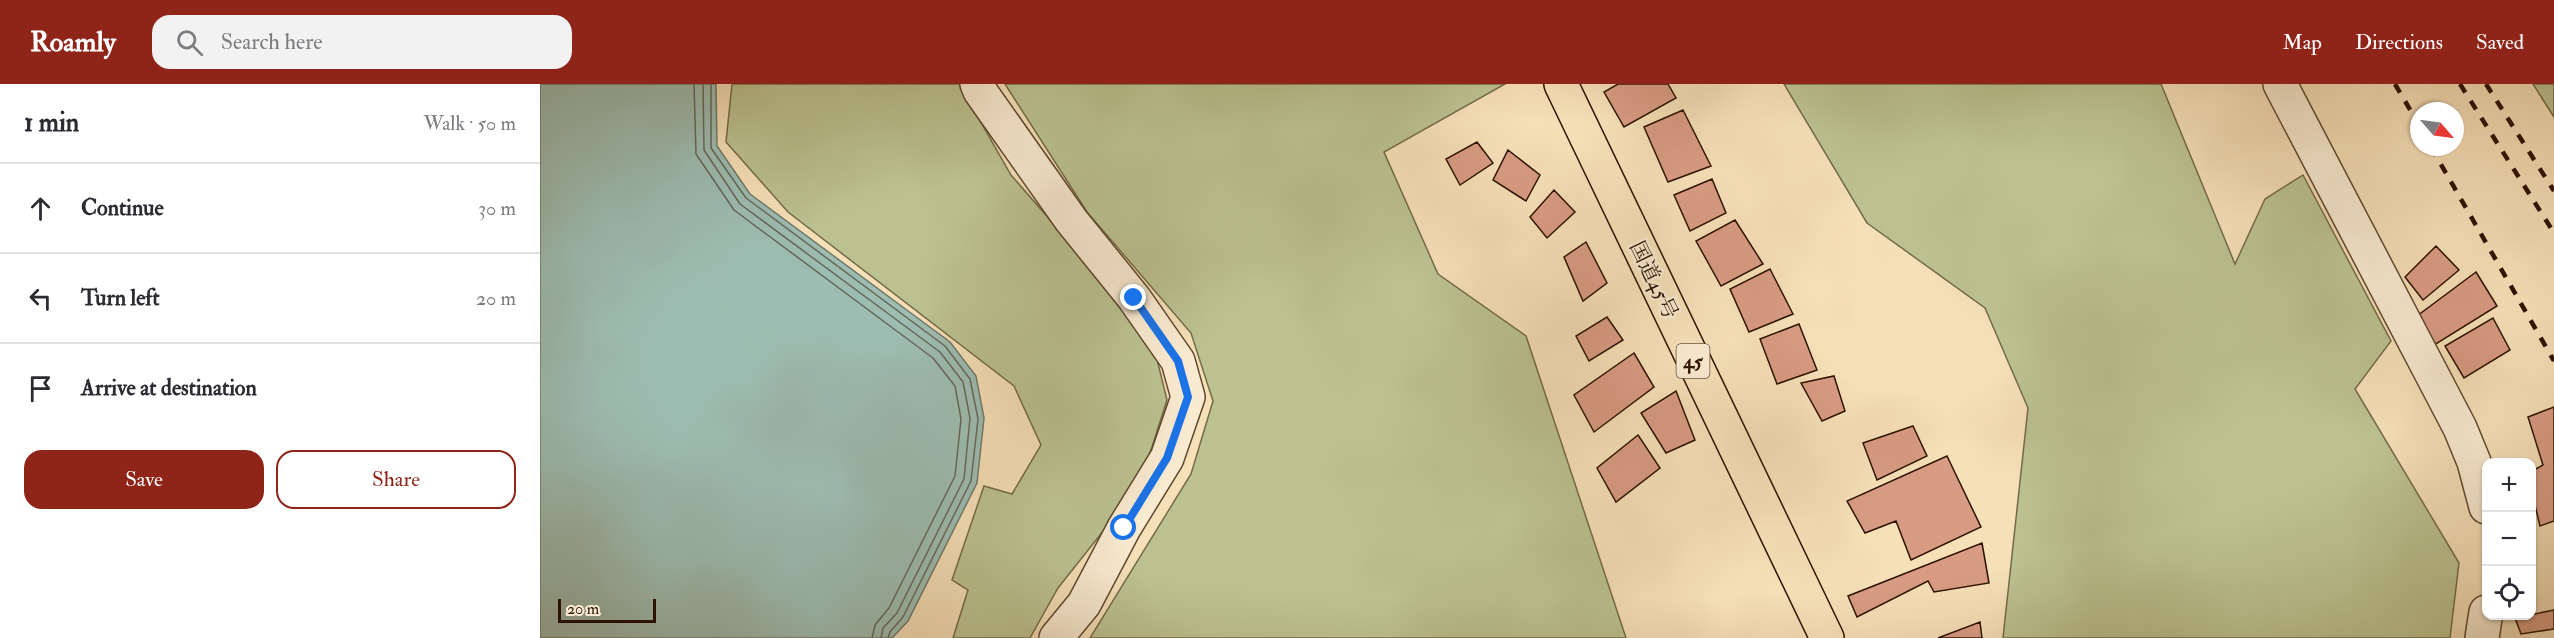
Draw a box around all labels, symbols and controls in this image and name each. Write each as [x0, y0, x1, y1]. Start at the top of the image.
search box [152, 15, 572, 69]
text: Roamly [30, 25, 116, 60]
icon: search [173, 26, 206, 59]
text: Search here [221, 28, 323, 56]
text: Map [2282, 29, 2322, 56]
text: Directions [2355, 29, 2443, 56]
text: Saved [2476, 29, 2524, 56]
north arrow [2410, 102, 2464, 156]
text: 1 min [24, 107, 79, 139]
text: Walk · 50 m [424, 111, 516, 136]
icon: ahead [24, 192, 57, 225]
text: Continue [81, 194, 164, 222]
text: 30 m [478, 196, 516, 221]
street label: 国道45号 [1623, 237, 1684, 324]
icon: left [24, 282, 57, 315]
text: Turn left [81, 284, 160, 312]
route end [1120, 284, 1146, 310]
text: 20 m [476, 286, 516, 311]
road number: 45 [1676, 344, 1710, 378]
icon: arrive [24, 372, 57, 405]
text: Arrive at destination [81, 374, 257, 402]
button: Save [24, 450, 264, 509]
button: Share [276, 450, 516, 509]
map controls [2482, 458, 2536, 620]
button: + [2482, 458, 2536, 512]
button: − [2482, 512, 2536, 566]
route start [1110, 514, 1136, 540]
button: locate [2482, 566, 2536, 620]
scale bar [558, 596, 656, 624]
text: 20 m [567, 599, 599, 619]

